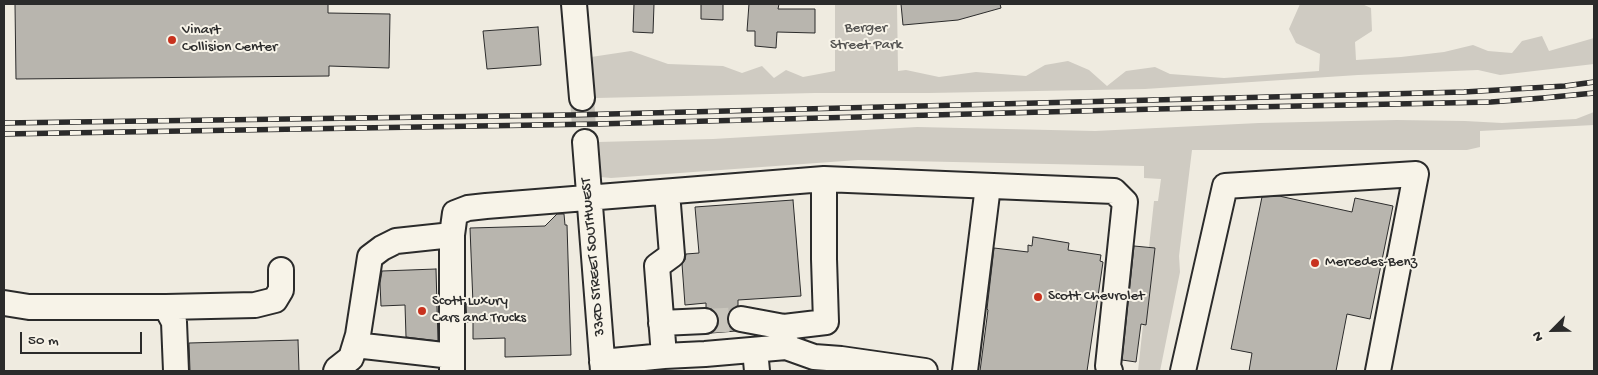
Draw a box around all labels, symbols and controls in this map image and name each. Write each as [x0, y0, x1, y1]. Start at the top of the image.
park label: Berger Street Park [830, 20, 902, 55]
place label: Vinart Collision Center [182, 22, 277, 57]
marker: Vinart Collision Center [166, 34, 178, 46]
street label: 33RD STREET SOUTHWEST [578, 177, 610, 337]
place label: Mercedes-Benz [1325, 254, 1417, 272]
marker: Mercedes-Benz [1309, 257, 1321, 269]
place label: Scott Chevrolet [1048, 288, 1144, 306]
marker: Scott Chevrolet [1032, 291, 1044, 303]
place label: Scott Luxury Cars and Trucks [432, 293, 526, 328]
marker: Scott Luxury Cars and Trucks [416, 305, 428, 317]
north arrow [1528, 305, 1578, 355]
scale bar [22, 322, 145, 354]
text: N [1529, 329, 1548, 344]
text: 50 m [28, 332, 59, 350]

